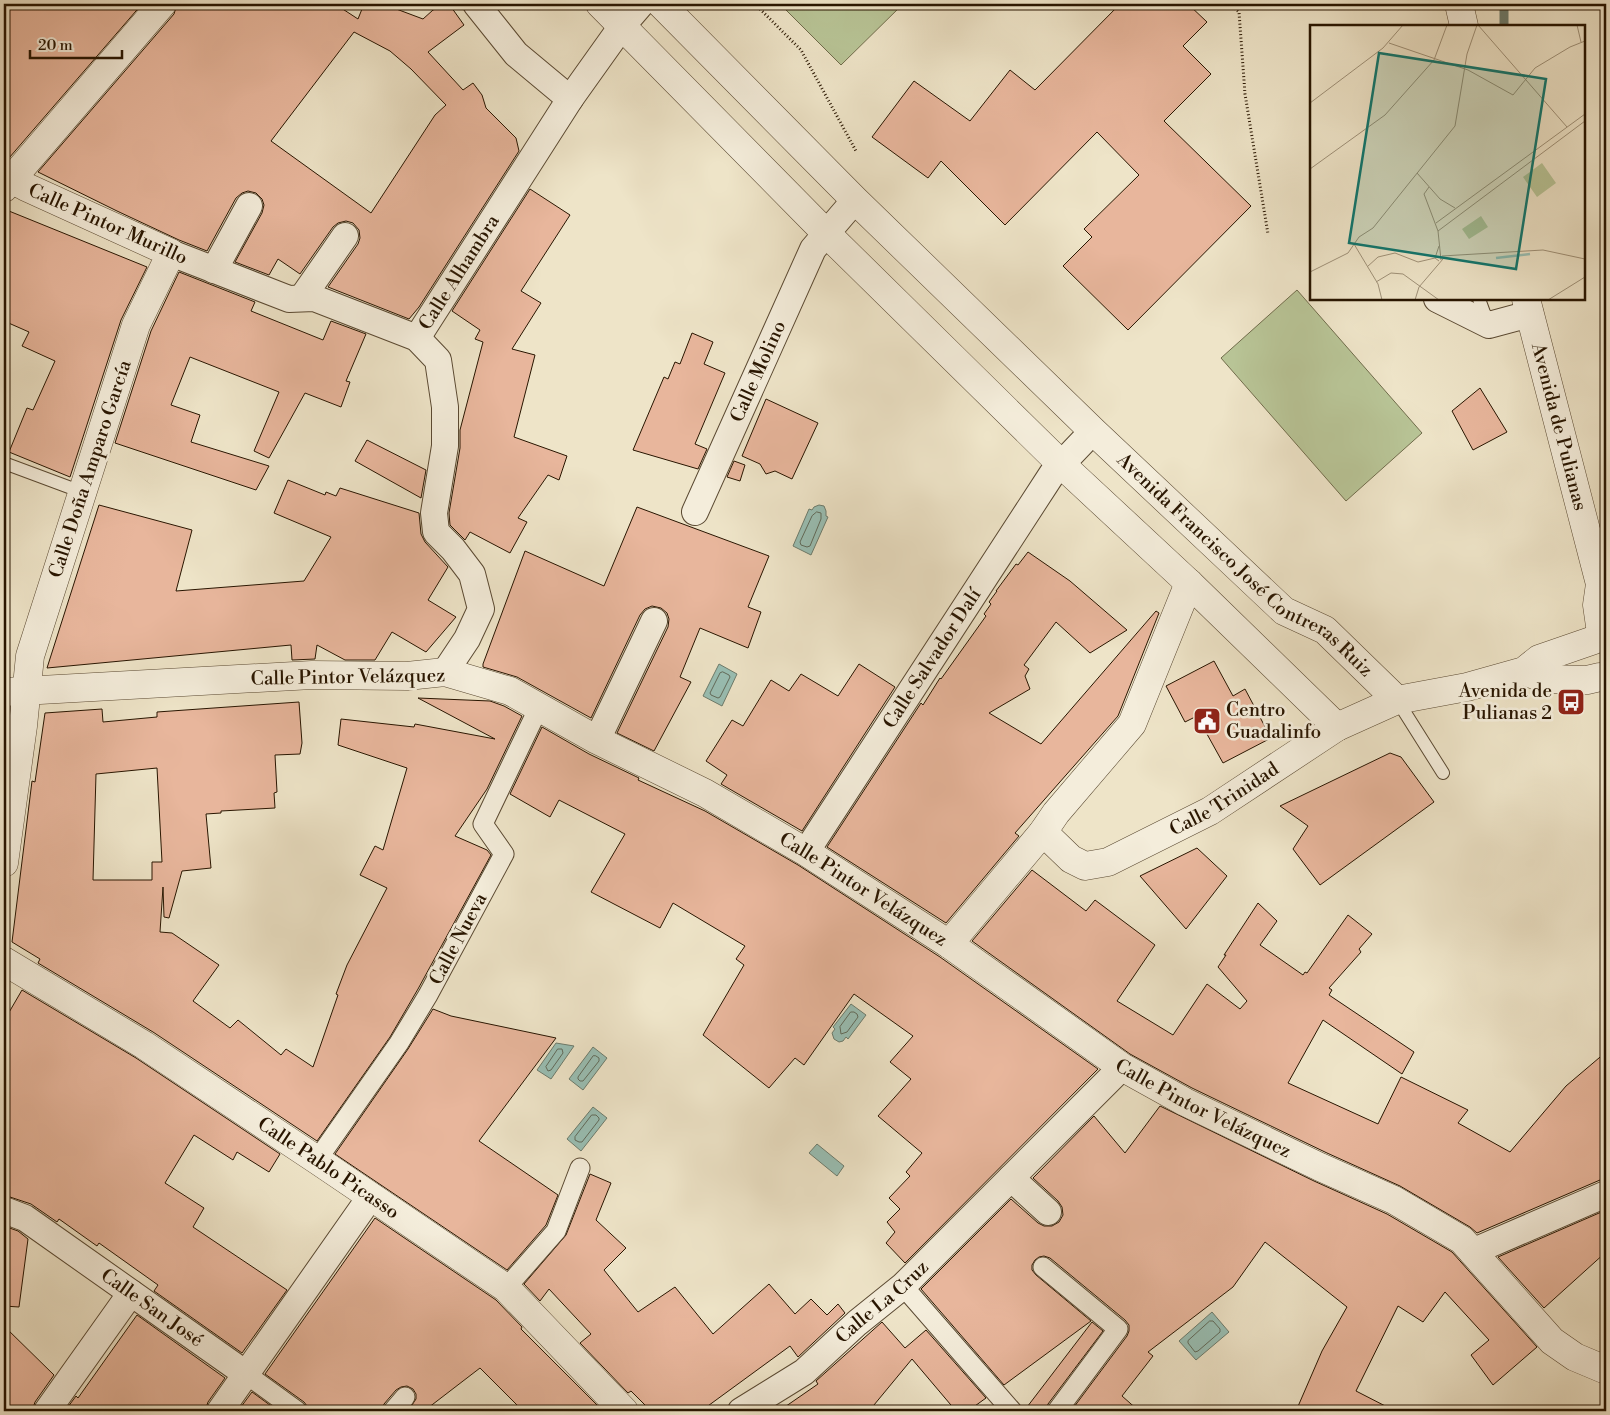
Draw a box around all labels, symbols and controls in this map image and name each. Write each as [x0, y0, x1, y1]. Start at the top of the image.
inset map [1310, 25, 1585, 300]
scale bar [30, 28, 122, 60]
text: 20 m [38, 36, 73, 55]
street label: Calle Pintor Murillo [25, 178, 191, 270]
street label: Calle Alhambra [413, 210, 505, 335]
street label: Calle Molino [725, 317, 791, 426]
street label: Avenida de Pulianas [1526, 340, 1592, 513]
street label: Calle Doña Amparo García [43, 357, 137, 581]
street label: Avenida Francisco José Contreras Ruiz [1111, 447, 1378, 682]
street label: Calle Salvador Dalí [878, 583, 987, 733]
street label: Calle Pintor Velázquez [251, 663, 445, 691]
place label: Avenida de Pulianas 2 [1458, 679, 1552, 725]
bus stop icon: Avenida de Pulianas 2 [1556, 687, 1586, 717]
place label: Centro Guadalinfo [1226, 698, 1321, 744]
public building icon: Centro Guadalinfo [1192, 706, 1222, 736]
street label: Calle Trinidad [1165, 757, 1283, 841]
street label: Calle Pintor Velázquez [775, 827, 952, 952]
street label: Calle Nueva [424, 889, 492, 989]
street label: Calle Pintor Velázquez [1111, 1054, 1295, 1163]
street label: Calle Pablo Picasso [253, 1112, 404, 1224]
street label: Calle La Cruz [831, 1255, 934, 1349]
street label: Calle San José [96, 1263, 208, 1352]

